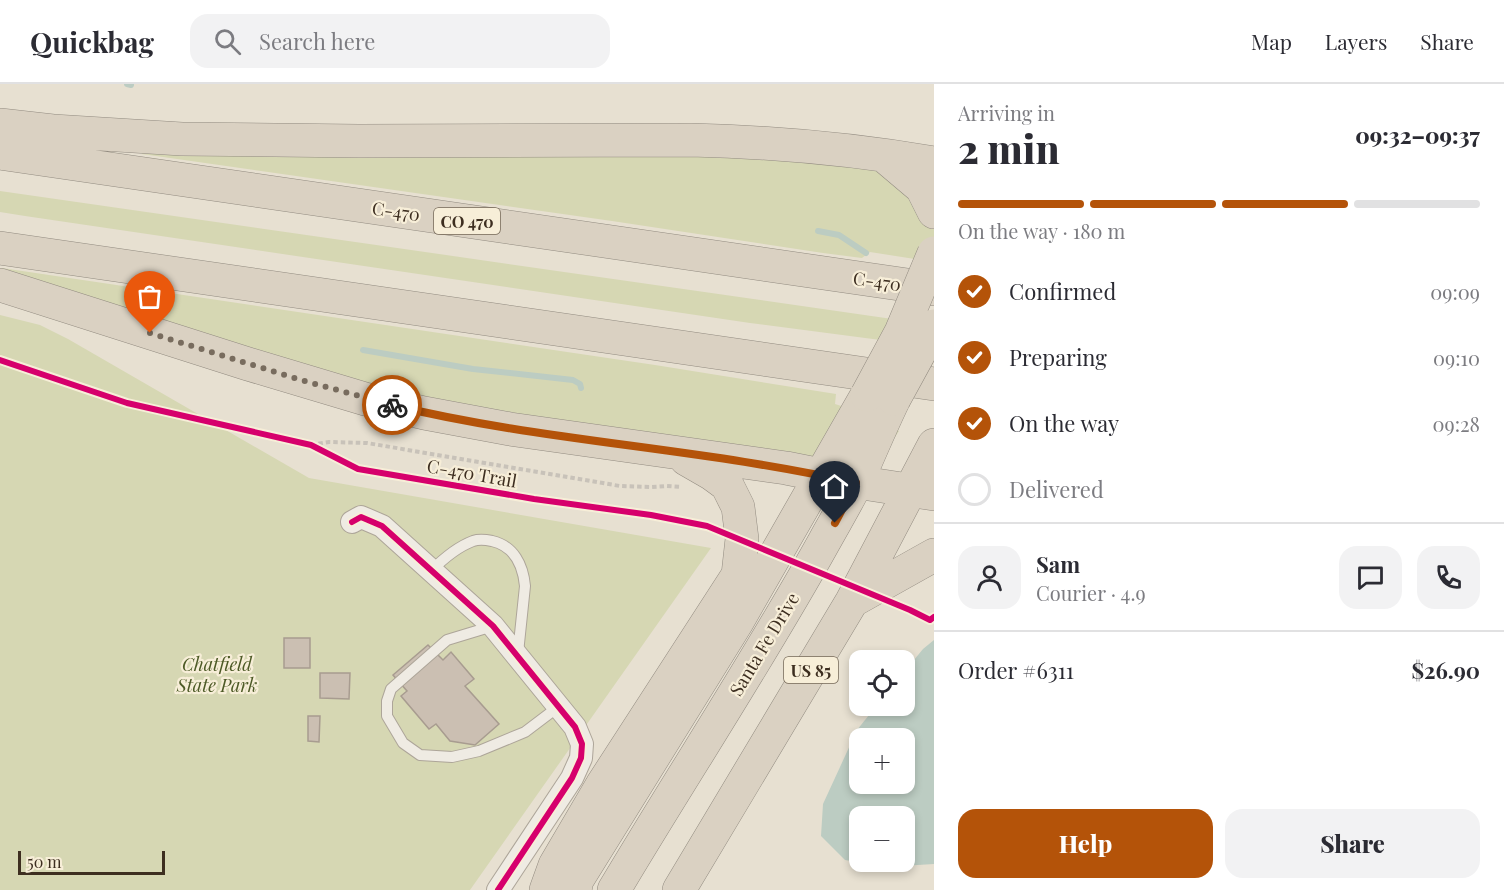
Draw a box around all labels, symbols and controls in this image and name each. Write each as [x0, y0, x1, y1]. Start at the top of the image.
search box [190, 14, 610, 68]
text: Quickbag [30, 23, 154, 60]
icon: search [211, 25, 244, 58]
text: Search here [259, 26, 375, 56]
text: Map [1251, 27, 1292, 55]
text: Layers [1325, 27, 1387, 55]
text: Share [1420, 27, 1474, 55]
text: Arriving in [958, 99, 1055, 126]
text: 09:32–09:37 [1355, 120, 1480, 150]
text: 2 min [958, 122, 1060, 174]
street label: C-470 [370, 196, 422, 226]
road number: CO 470 [434, 208, 500, 234]
text: On the way · 180 m [958, 217, 1125, 244]
street label: C-470 [851, 266, 903, 296]
pin [124, 271, 175, 333]
icon: check [958, 275, 991, 308]
text: Confirmed [1009, 276, 1116, 306]
text: 09:09 [1430, 278, 1480, 305]
icon: bag [133, 280, 166, 313]
icon: check [958, 341, 991, 374]
text: Preparing [1009, 342, 1107, 372]
text: 09:10 [1433, 344, 1480, 371]
courier [362, 375, 422, 435]
icon: bike [376, 389, 409, 422]
icon: check [958, 407, 991, 440]
text: On the way [1009, 408, 1119, 438]
text: 09:28 [1433, 410, 1480, 437]
street label: C-470 Trail [425, 453, 519, 493]
pin [809, 461, 860, 523]
icon: home [818, 470, 851, 503]
text: Delivered [1009, 474, 1104, 504]
button: person [958, 546, 1021, 609]
button: chat [1339, 546, 1402, 609]
button: phone [1417, 546, 1480, 609]
text: Sam [1036, 549, 1080, 579]
text: Courier · 4.9 [1036, 579, 1146, 606]
street label: Santa Fe Drive [724, 588, 804, 700]
map controls [849, 650, 915, 872]
button: locate [849, 650, 915, 716]
park label: Chatfield State Park [176, 652, 257, 697]
text: Order #6311 [958, 655, 1074, 685]
text: $26.90 [1411, 655, 1480, 685]
road number: US 85 [784, 657, 838, 683]
button: + [849, 728, 915, 794]
button: − [849, 806, 915, 872]
button: Help [958, 809, 1213, 878]
button: Share [1225, 809, 1480, 878]
scale bar [18, 848, 165, 876]
text: 50 m [27, 851, 61, 872]

